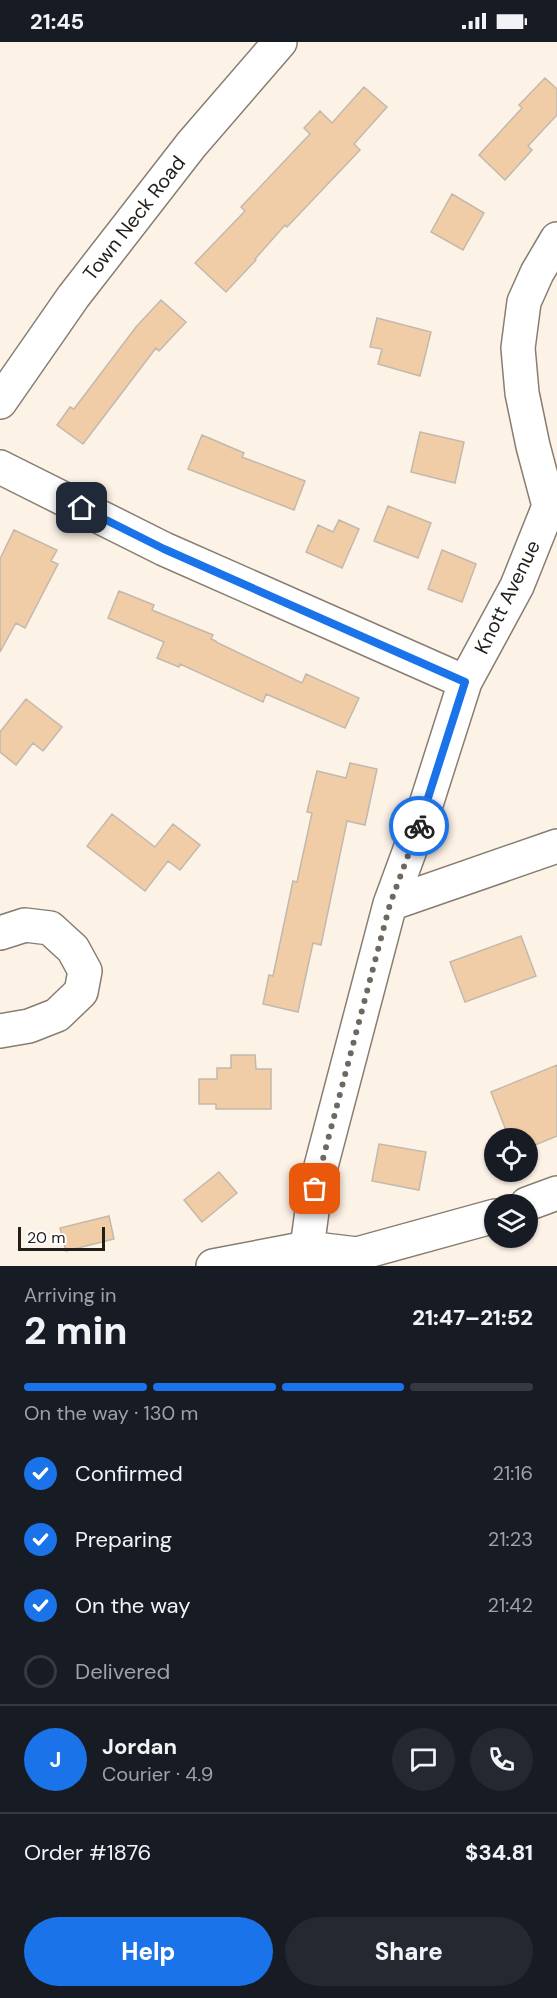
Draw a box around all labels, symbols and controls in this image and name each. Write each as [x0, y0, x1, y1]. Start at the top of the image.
text: 21:45 [30, 7, 84, 36]
street label: Town Neck Road [77, 150, 191, 286]
pin [56, 482, 107, 533]
icon: home [65, 491, 98, 524]
street label: Knott Avenue [468, 536, 546, 658]
courier [389, 796, 449, 856]
icon: bike [403, 810, 436, 843]
map controls [484, 1128, 538, 1248]
button: locate [484, 1128, 538, 1182]
pin [289, 1163, 340, 1214]
icon: bag [298, 1172, 331, 1205]
button: layers [484, 1194, 538, 1248]
scale bar [18, 1224, 105, 1252]
text: 20 m [27, 1227, 66, 1248]
text: Arriving in [24, 1282, 116, 1308]
text: 21:47–21:52 [412, 1303, 533, 1332]
text: 2 min [24, 1305, 128, 1356]
text: On the way · 130 m [24, 1400, 198, 1426]
icon: check [24, 1457, 57, 1490]
text: Confirmed [75, 1459, 183, 1488]
text: 21:16 [492, 1460, 533, 1486]
icon: check [24, 1523, 57, 1556]
text: Preparing [75, 1525, 172, 1554]
text: 21:23 [488, 1526, 533, 1552]
icon: check [24, 1589, 57, 1622]
text: On the way [75, 1591, 190, 1620]
text: 21:42 [488, 1592, 533, 1618]
text: Delivered [75, 1657, 170, 1686]
button: chat [392, 1728, 455, 1791]
button: phone [470, 1728, 533, 1791]
text: Jordan [102, 1732, 177, 1761]
text: J [50, 1745, 61, 1774]
text: Courier · 4.9 [102, 1761, 213, 1787]
text: Order #1876 [24, 1838, 151, 1867]
text: $34.81 [465, 1838, 533, 1867]
button: Help [24, 1917, 273, 1986]
button: Share [285, 1917, 533, 1986]

